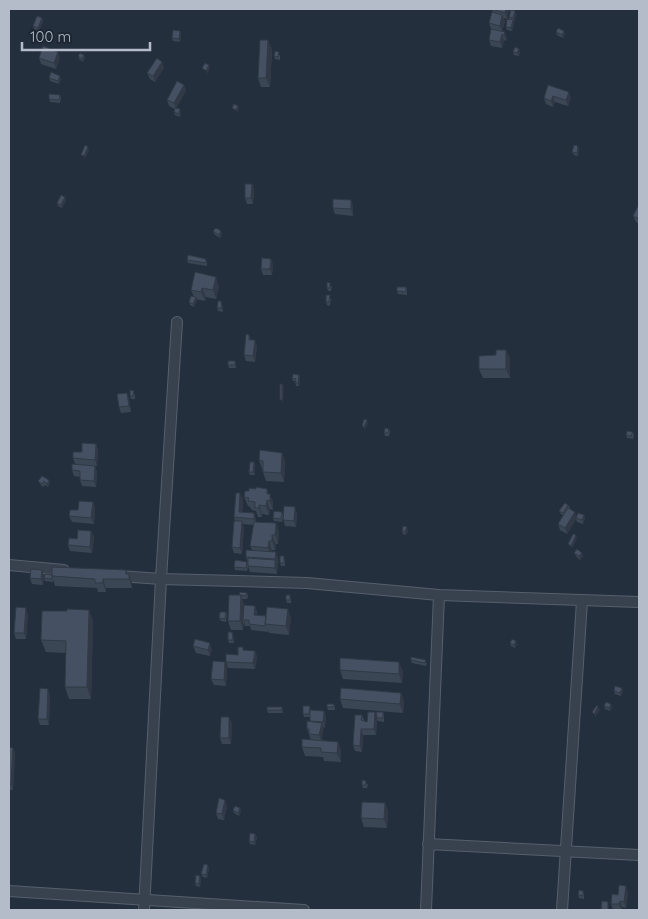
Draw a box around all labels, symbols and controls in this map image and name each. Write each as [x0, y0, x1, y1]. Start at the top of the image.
scale bar [22, 20, 150, 52]
text: 100 m [30, 27, 71, 46]

